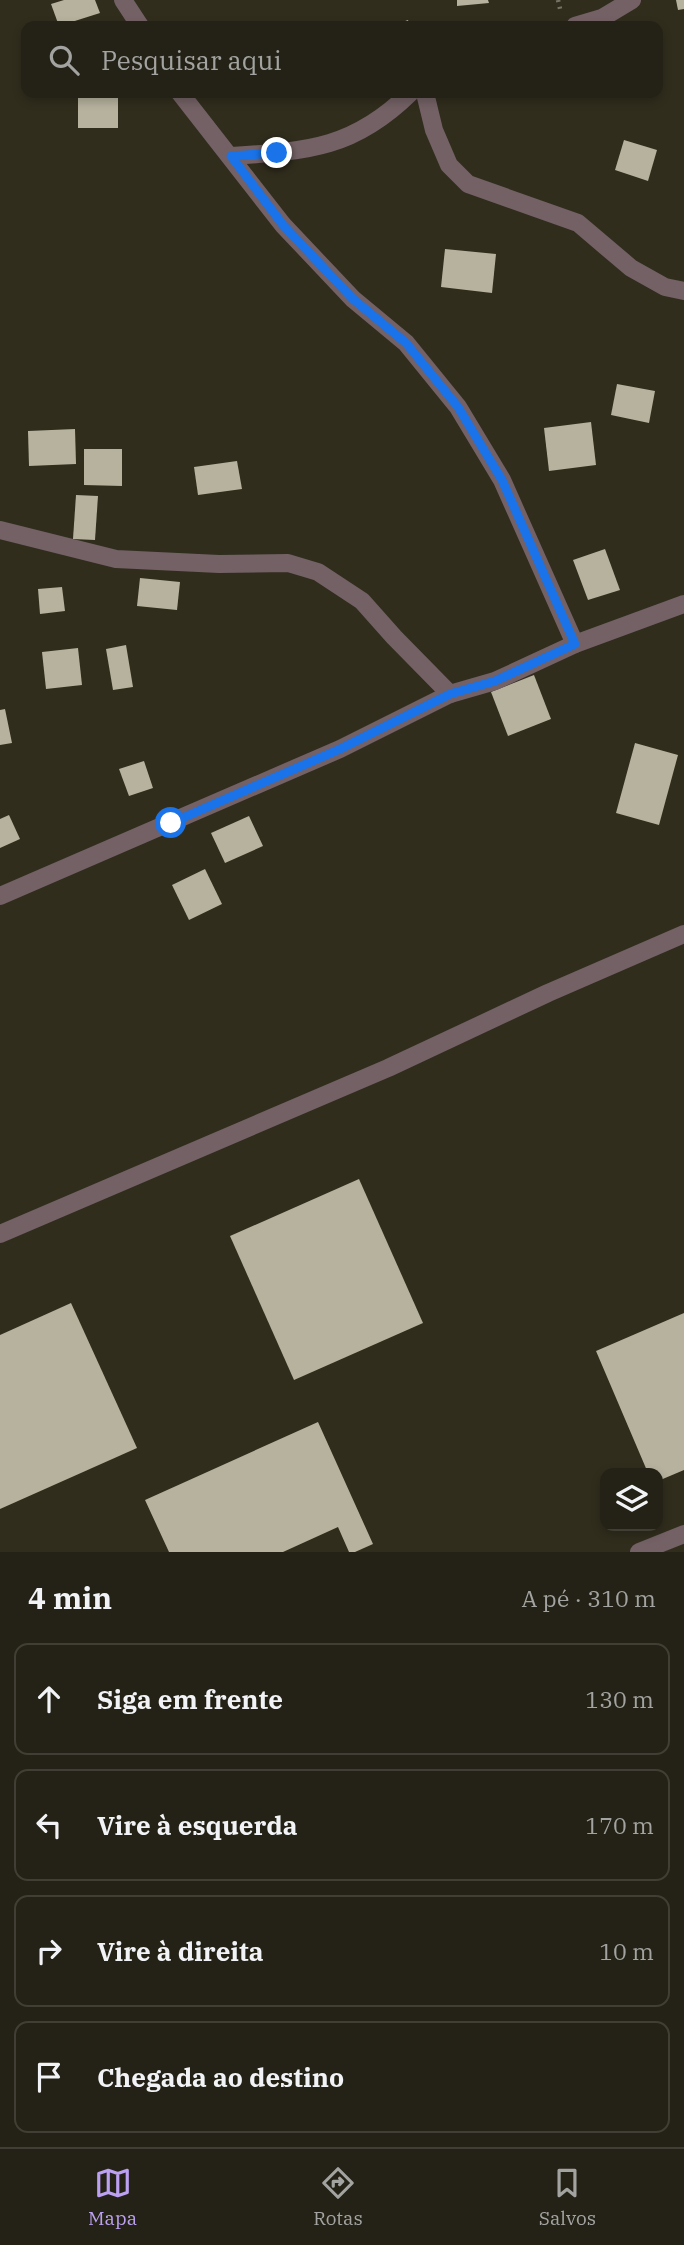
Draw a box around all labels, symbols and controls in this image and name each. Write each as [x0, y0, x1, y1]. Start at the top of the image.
search box [21, 21, 663, 98]
icon: search [45, 41, 83, 79]
text: Pesquisar aqui [101, 43, 282, 77]
route end [261, 137, 292, 168]
route start [155, 807, 186, 838]
map controls [600, 1468, 663, 1531]
button: layers [600, 1468, 663, 1531]
text: 4 min [28, 1578, 112, 1617]
text: A pé · 310 m [521, 1583, 656, 1613]
icon: ahead [30, 1680, 68, 1718]
text: Siga em frente [97, 1682, 283, 1716]
text: 130 m [585, 1684, 654, 1714]
icon: left [30, 1806, 68, 1844]
text: Vire à esquerda [97, 1808, 298, 1842]
text: 170 m [585, 1810, 654, 1840]
icon: right [30, 1932, 68, 1970]
text: Vire à direita [97, 1934, 264, 1968]
text: 10 m [599, 1936, 654, 1966]
icon: arrive [30, 2058, 68, 2096]
text: Chegada ao destino [97, 2060, 344, 2094]
tab: Mapa [88, 2164, 137, 2230]
tab: Rotas [313, 2164, 363, 2230]
tab: Salvos [539, 2164, 596, 2230]

